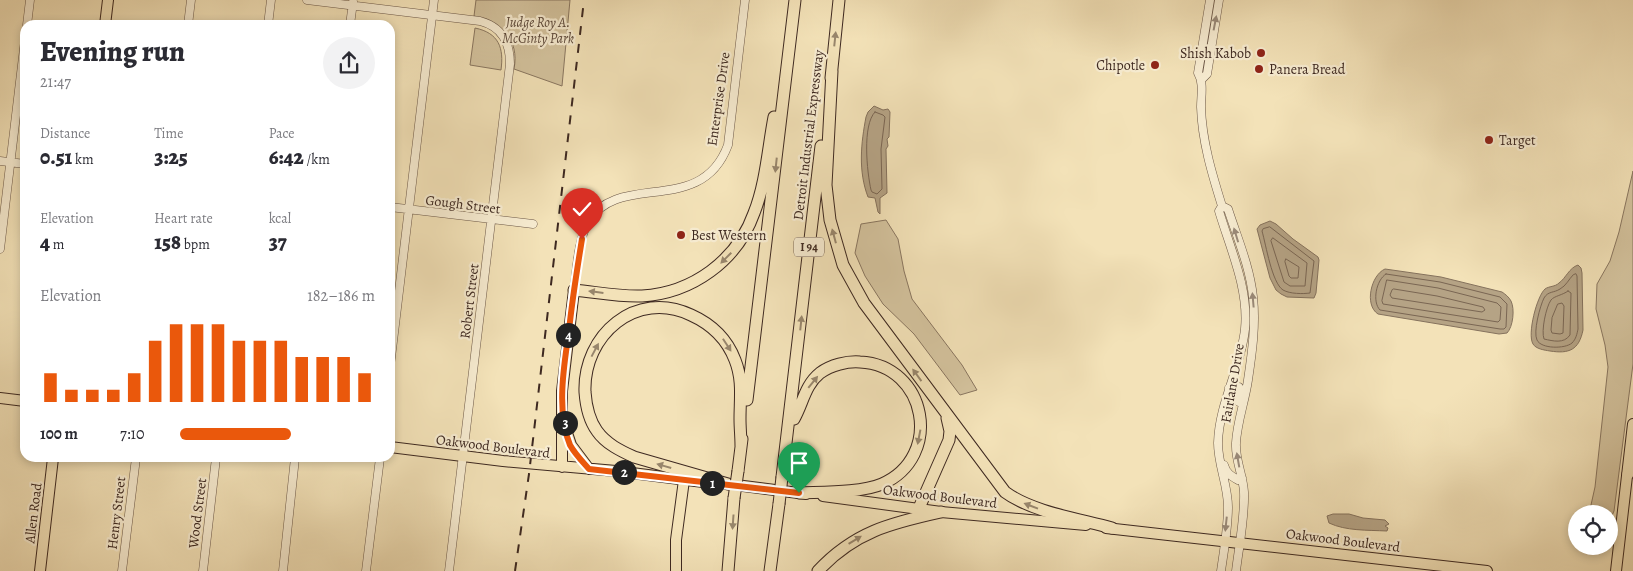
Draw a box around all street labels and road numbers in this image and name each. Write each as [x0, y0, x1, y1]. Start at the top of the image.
street label: Detroit Industrial Expressway [789, 48, 828, 221]
street label: Enterprise Drive [703, 51, 734, 147]
street label: Gough Street [424, 190, 502, 219]
road number: I 94 [794, 238, 824, 256]
street label: Robert Street [455, 262, 484, 340]
street label: Fairlane Drive [1216, 342, 1249, 424]
street label: Oakwood Boulevard [435, 430, 552, 463]
street label: Henry Street [103, 475, 130, 551]
street label: Wood Street [184, 476, 211, 550]
street label: Oakwood Boulevard [882, 480, 999, 513]
street label: Allen Road [20, 481, 47, 545]
street label: Oakwood Boulevard [1285, 524, 1402, 557]

